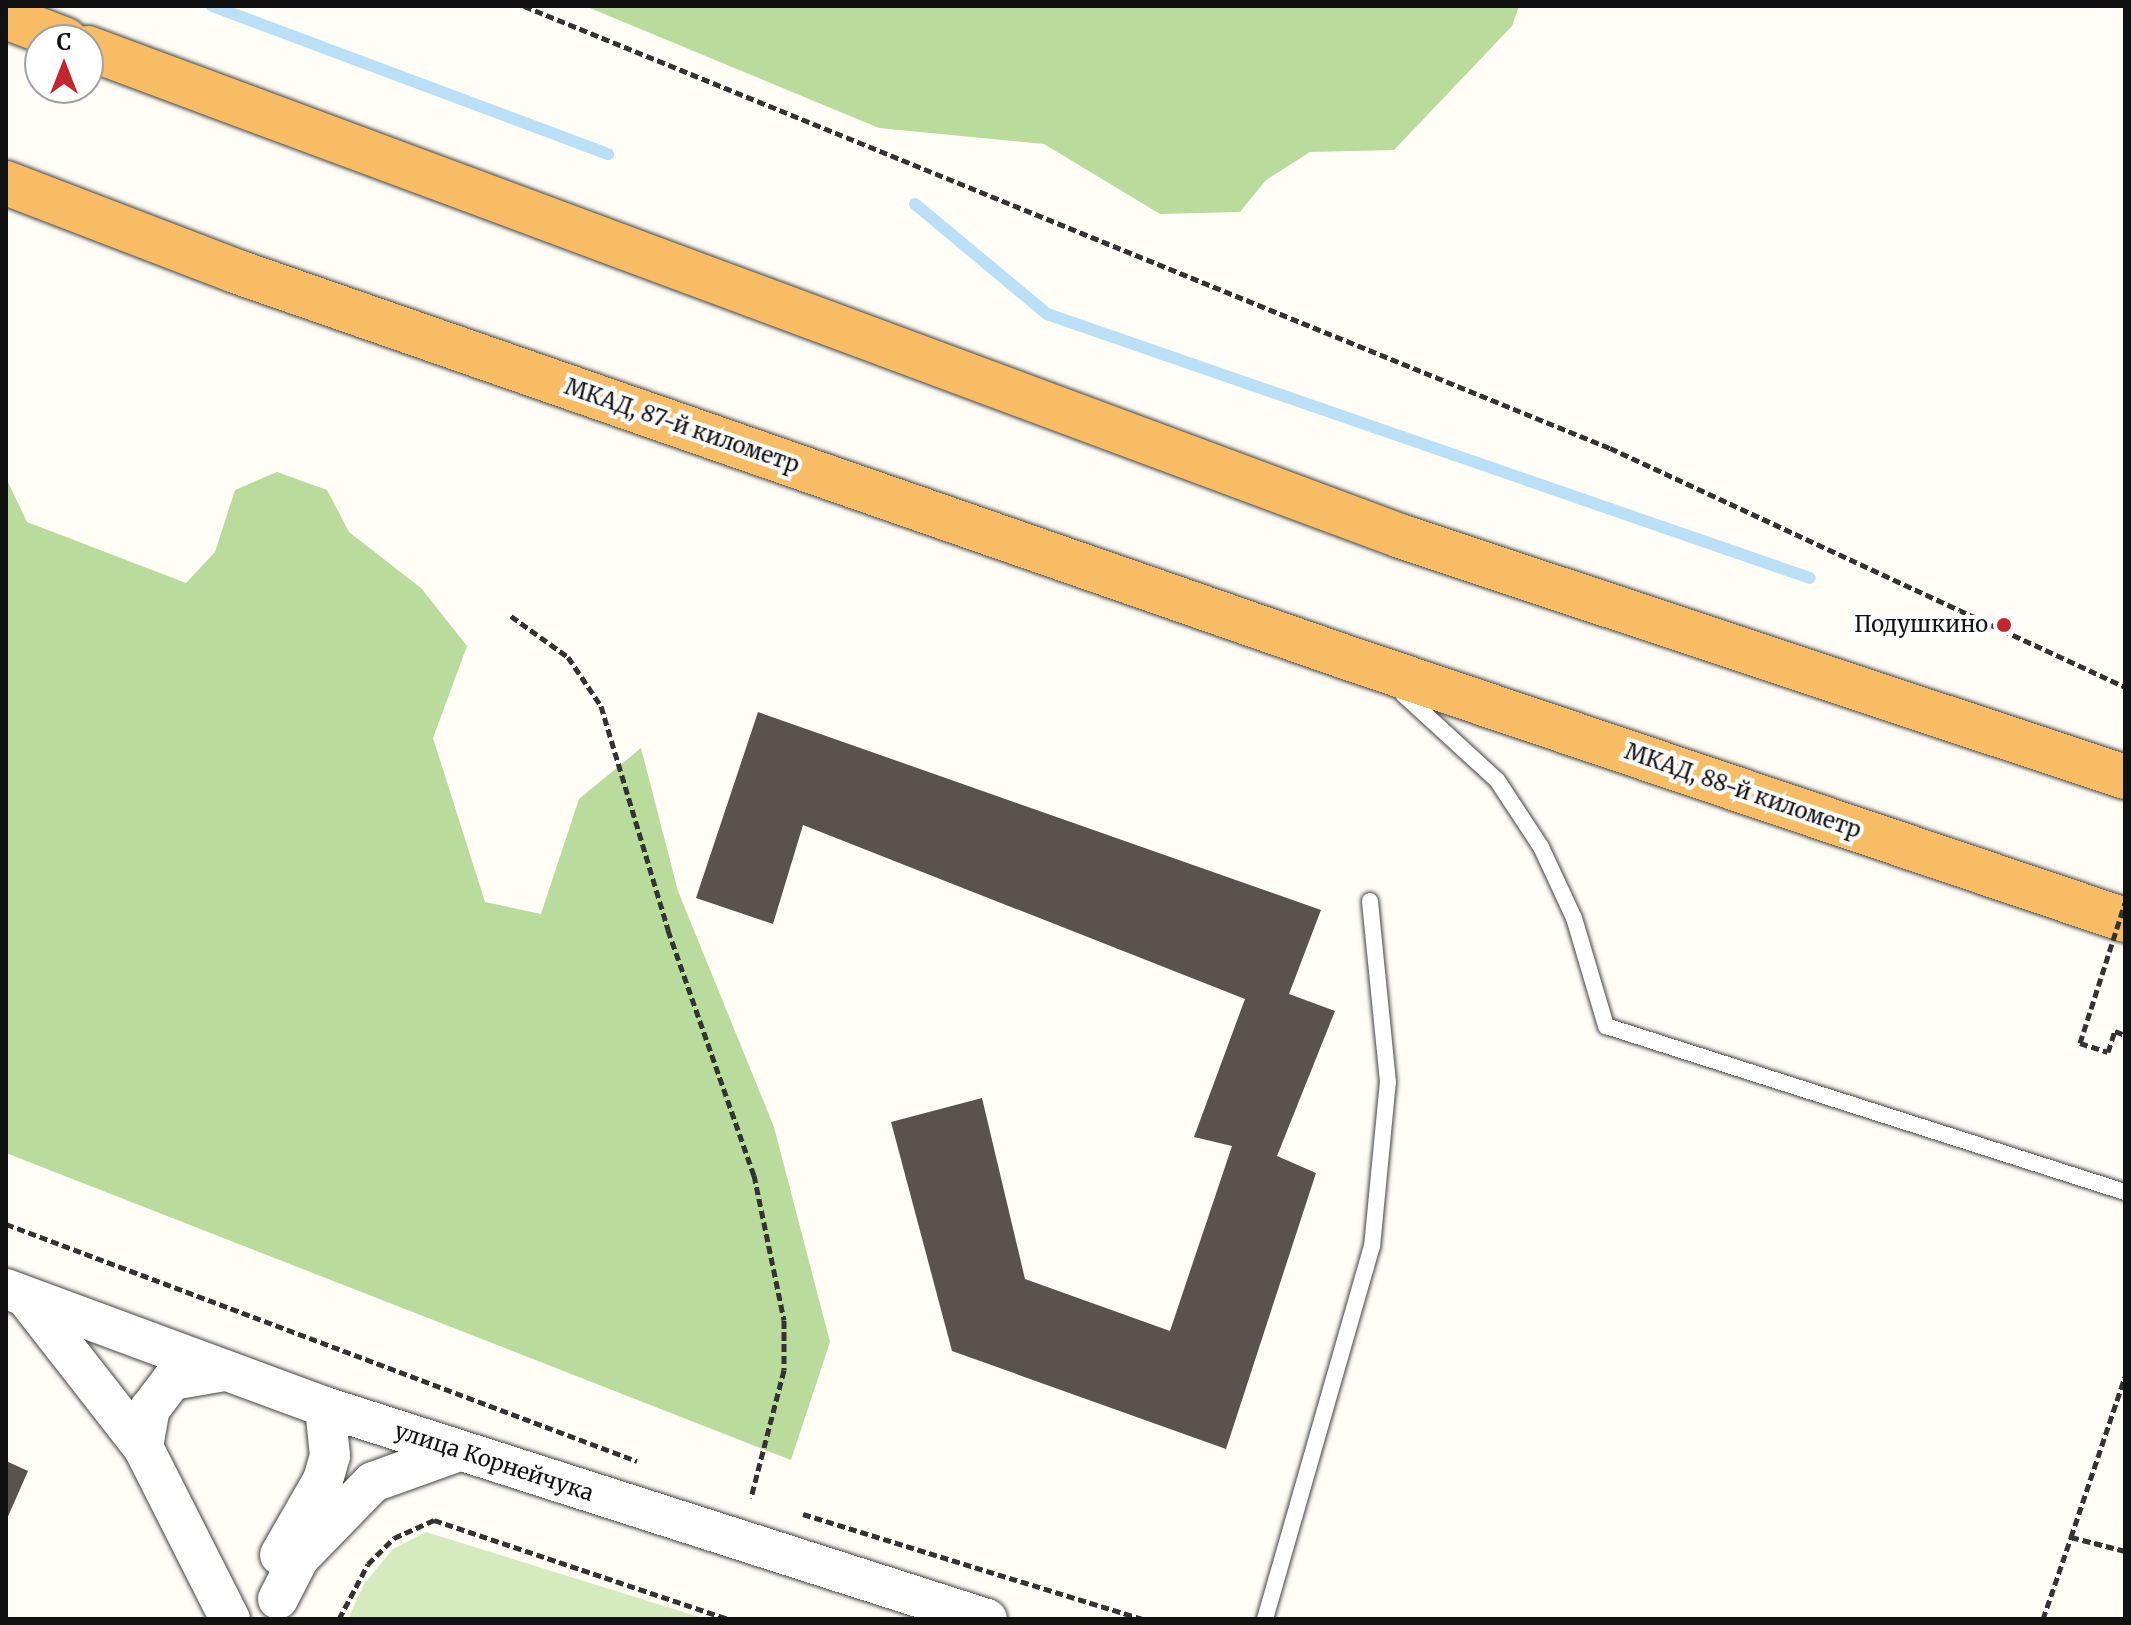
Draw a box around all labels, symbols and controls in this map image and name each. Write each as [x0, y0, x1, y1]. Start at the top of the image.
north arrow [24, 24, 104, 104]
text: С [57, 28, 71, 56]
street label: МКАД, 87-й километр [561, 373, 803, 479]
place label: Подушкино [1854, 612, 1988, 638]
marker: Подушкино [1995, 616, 2013, 634]
street label: МКАД, 88-й километр [1621, 738, 1865, 844]
street label: улица Корнейчука [391, 1417, 597, 1507]

